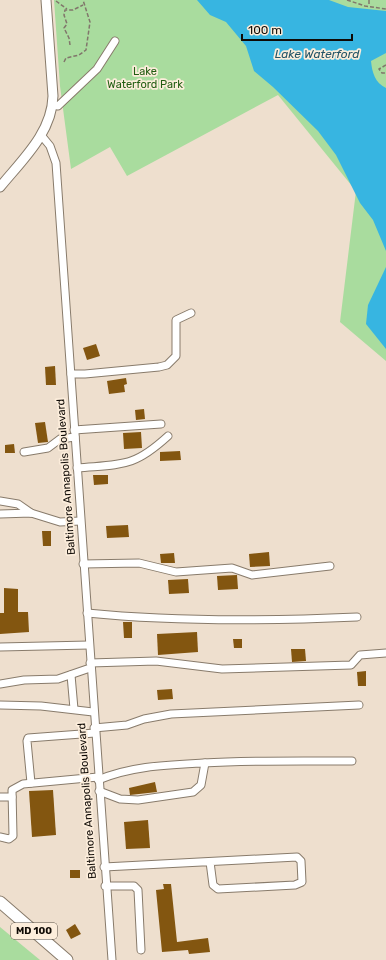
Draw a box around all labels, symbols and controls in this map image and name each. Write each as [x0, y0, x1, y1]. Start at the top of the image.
scale bar [242, 16, 352, 42]
text: 100 m [248, 23, 282, 37]
water label: Lake Waterford [275, 47, 360, 61]
park label: Lake Waterford Park [107, 65, 183, 91]
street label: Baltimore Annapolis Boulevard [54, 398, 78, 556]
street label: Baltimore Annapolis Boulevard [75, 722, 99, 880]
road number: MD 100 [11, 923, 57, 939]

